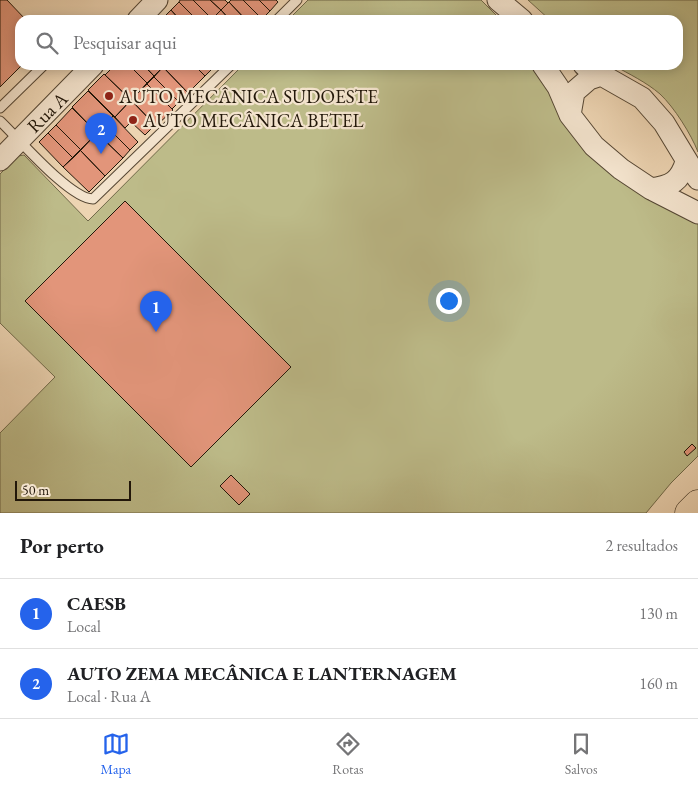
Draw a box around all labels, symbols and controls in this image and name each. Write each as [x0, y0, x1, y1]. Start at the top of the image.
search box [15, 15, 683, 70]
icon: search [33, 29, 61, 57]
text: Pesquisar aqui [73, 30, 177, 55]
place label: AUTO MECÂNICA SUDOESTE [118, 84, 378, 109]
street label: Rua A [22, 86, 74, 138]
marker: AUTO MECÂNICA SUDOESTE [103, 90, 115, 102]
place label: AUTO MECÂNICA BETEL [142, 108, 364, 133]
pin: 2 [85, 113, 117, 154]
marker: AUTO MECÂNICA BETEL [127, 114, 139, 126]
your location [436, 288, 462, 314]
pin: 1 [140, 291, 172, 332]
scale bar [15, 478, 131, 501]
text: 50 m [22, 481, 49, 499]
text: Por perto [20, 532, 104, 559]
text: 2 resultados [606, 535, 678, 556]
text: CAESB [67, 591, 126, 616]
text: 1 [32, 603, 40, 624]
text: 130 m [639, 603, 678, 624]
text: Local [67, 616, 101, 637]
text: AUTO ZEMA MECÂNICA E LANTERNAGEM [67, 661, 457, 686]
text: 2 [32, 673, 40, 694]
text: 160 m [639, 673, 678, 694]
text: Local · Rua A [67, 686, 151, 707]
tab: Mapa [101, 730, 131, 778]
tab: Rotas [332, 730, 364, 778]
tab: Salvos [565, 730, 597, 778]

